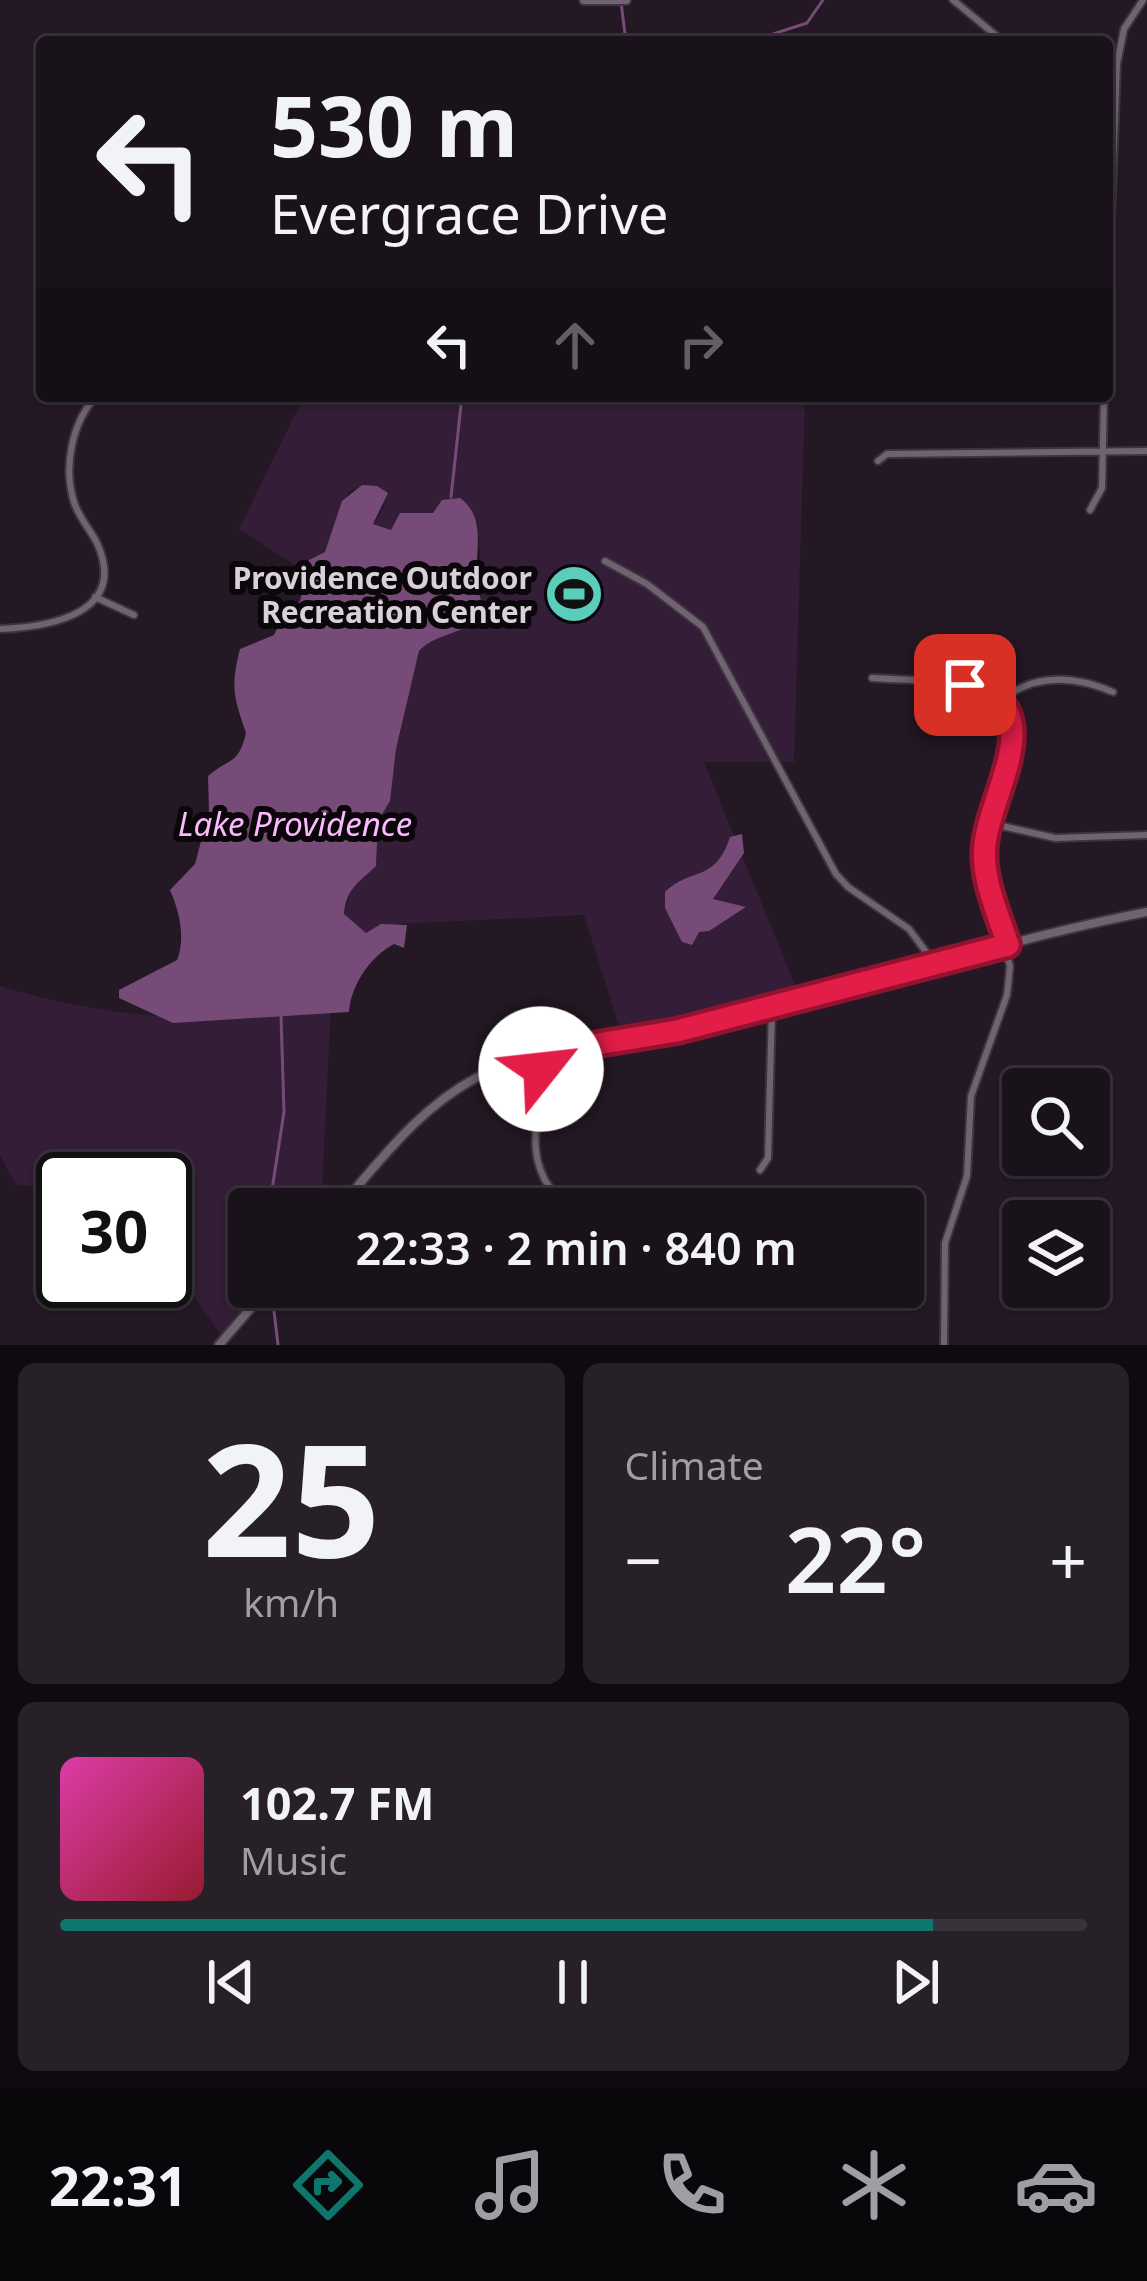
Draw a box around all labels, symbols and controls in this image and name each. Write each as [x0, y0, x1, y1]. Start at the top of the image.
text: 530 m [270, 67, 518, 182]
icon: left [72, 84, 228, 240]
text: Evergrace Drive [270, 176, 668, 250]
icon: left [416, 312, 482, 378]
icon: ahead [542, 312, 608, 378]
icon: right [668, 312, 734, 378]
place label: Providence Outdoor Recreation Center [233, 557, 533, 632]
sports icon: Providence Outdoor Recreation Center [543, 563, 605, 625]
pin [914, 634, 1016, 736]
icon: arrive [932, 652, 998, 718]
water label: Lake Providence [178, 801, 412, 846]
position arrow [478, 1006, 604, 1132]
map controls [1002, 1068, 1110, 1308]
button: search [1002, 1068, 1110, 1176]
speed limit sign: 30 [36, 1152, 192, 1308]
button: layers [1002, 1200, 1110, 1308]
text: 22:33 · 2 min · 840 m [355, 1217, 797, 1278]
text: 25 [202, 1390, 380, 1603]
text: Climate [625, 1438, 764, 1491]
text: 22° [785, 1497, 926, 1619]
text: − [625, 1514, 662, 1604]
text: + [1049, 1514, 1087, 1604]
text: km/h [243, 1575, 339, 1628]
text: 102.7 FM [240, 1772, 434, 1833]
text: Music [240, 1833, 347, 1886]
icon: previous [198, 1949, 264, 2015]
icon: pause [540, 1949, 606, 2015]
icon: next [883, 1949, 949, 2015]
icon: directions [286, 2143, 370, 2227]
icon: music [468, 2143, 552, 2227]
icon: phone [650, 2143, 734, 2227]
icon: climate [832, 2143, 916, 2227]
icon: car [1014, 2143, 1098, 2227]
text: 22:31 [49, 2148, 188, 2222]

